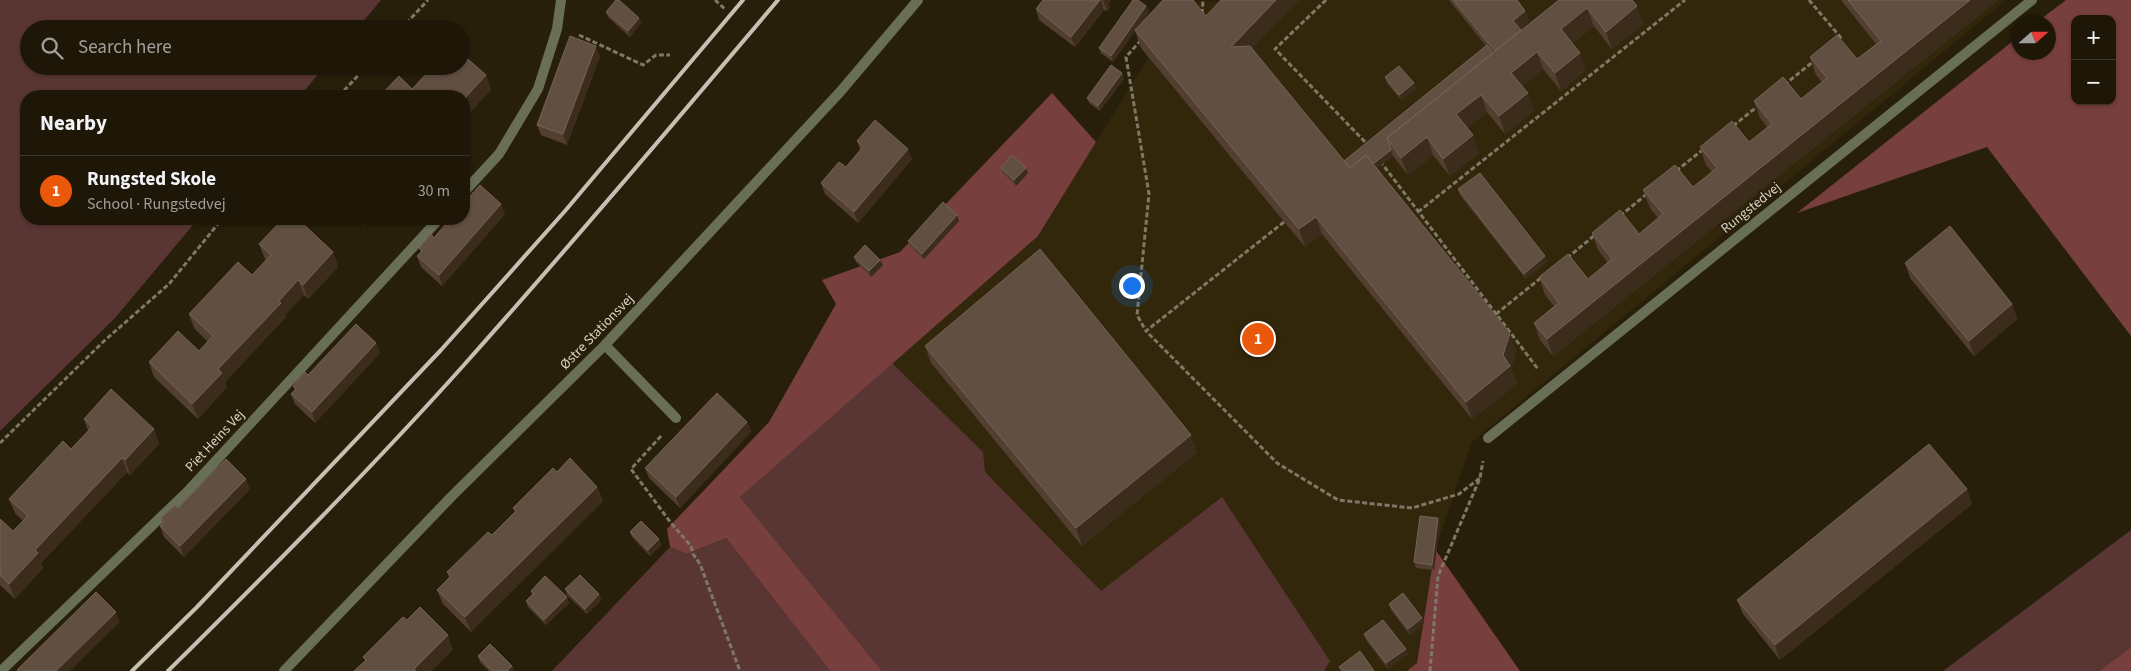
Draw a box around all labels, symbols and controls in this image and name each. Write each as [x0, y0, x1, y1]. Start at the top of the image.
north arrow [2011, 15, 2056, 60]
map controls [2071, 15, 2116, 105]
button: + [2071, 15, 2116, 60]
search box [20, 20, 470, 75]
icon: search [38, 34, 66, 62]
text: Search here [78, 34, 172, 61]
button: − [2071, 60, 2116, 105]
text: Nearby [40, 108, 107, 138]
text: Rungsted Skole [87, 166, 216, 193]
street label: Rungstedvej [1717, 178, 1785, 238]
text: 1 [52, 180, 60, 202]
text: 30 m [418, 180, 450, 202]
text: School · Rungstedvej [87, 193, 226, 215]
your location [1119, 273, 1145, 299]
street label: Østre Stationsvej [556, 290, 638, 374]
pin: 1 [1242, 320, 1274, 358]
street label: Piet Heins Vej [181, 405, 249, 477]

